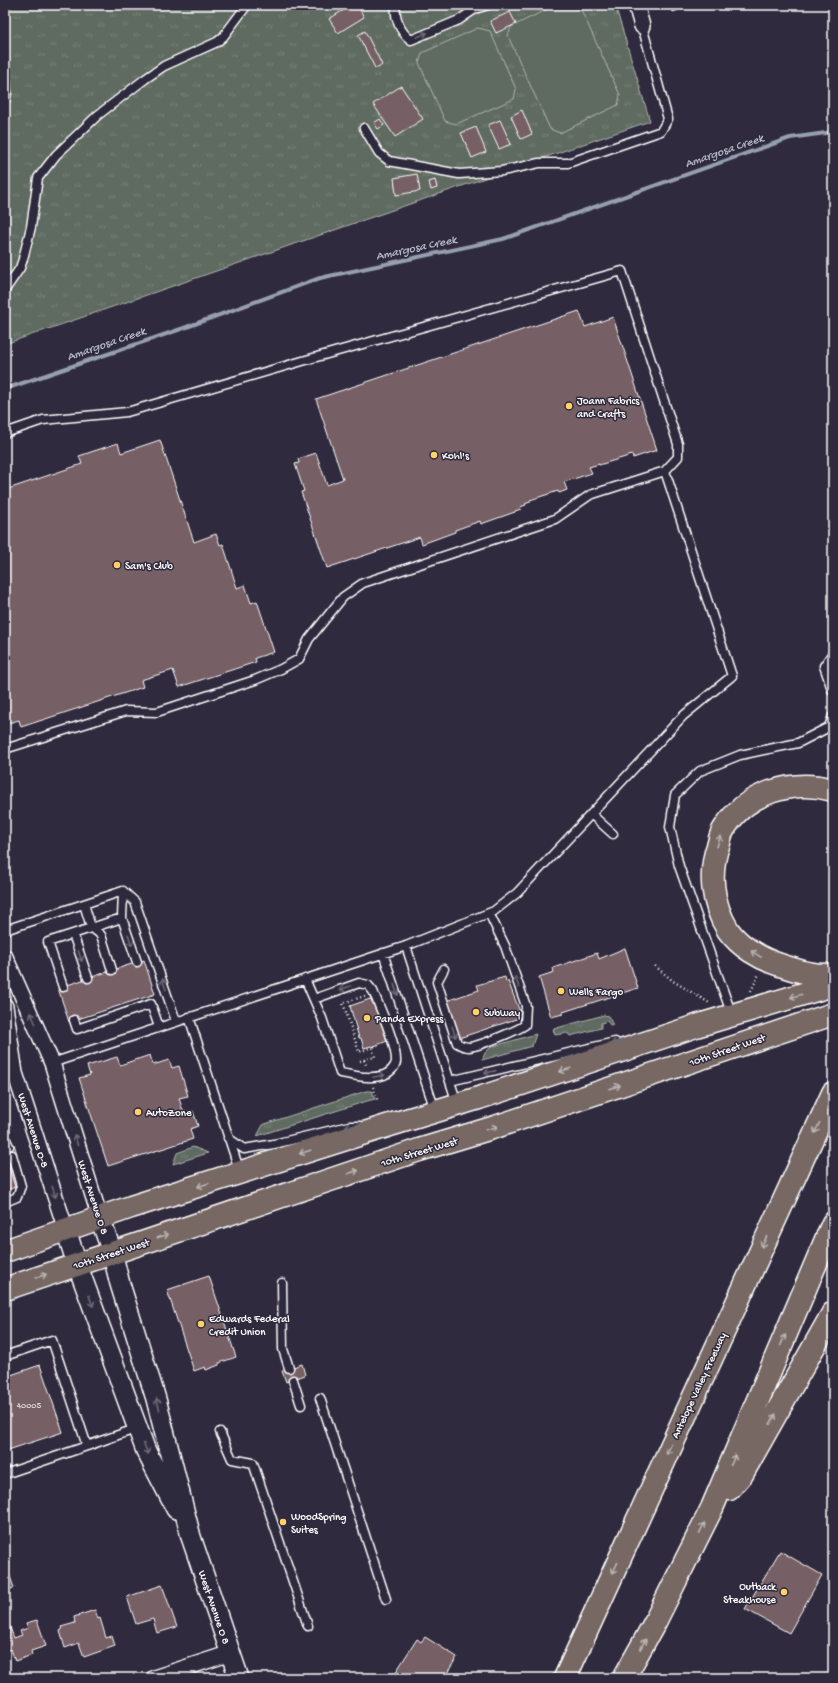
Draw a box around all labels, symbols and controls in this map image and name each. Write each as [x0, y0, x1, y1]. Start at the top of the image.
one-way arrow [416, 31, 428, 38]
water label: Amargosa Creek [684, 131, 767, 172]
water label: Amargosa Creek [375, 233, 460, 264]
water label: Amargosa Creek [66, 324, 149, 365]
place label: Joann Fabrics and Crafts [577, 396, 640, 421]
marker: Joann Fabrics and Crafts [564, 401, 574, 411]
marker: Kohl's [429, 450, 439, 460]
place label: Kohl's [442, 451, 470, 463]
marker: Sam's Club [112, 560, 122, 570]
place label: Sam's Club [125, 561, 173, 573]
one-way arrow [716, 835, 724, 847]
one-way arrow [127, 933, 134, 946]
one-way arrow [77, 949, 84, 962]
one-way arrow [751, 950, 762, 958]
one-way arrow [513, 976, 521, 988]
one-way arrow [159, 979, 167, 991]
one-way arrow [340, 984, 352, 992]
one-way arrow [392, 984, 400, 996]
marker: Wells Fargo [556, 986, 566, 996]
place label: Wells Fargo [569, 987, 623, 999]
one-way arrow [789, 993, 802, 1000]
marker: Subway [471, 1007, 481, 1017]
place label: Subway [484, 1008, 521, 1020]
one-way arrow [29, 1012, 36, 1024]
marker: Panda Express [362, 1013, 372, 1023]
place label: Panda Express [374, 1014, 444, 1026]
one-way arrow [450, 1025, 458, 1037]
street label: 10th Street West [687, 1032, 768, 1070]
one-way arrow [611, 1038, 624, 1046]
one-way arrow [559, 1067, 572, 1074]
one-way arrow [484, 1068, 497, 1076]
one-way arrow [372, 1071, 385, 1079]
one-way arrow [609, 1083, 622, 1090]
street label: West Avenue O-8 [14, 1092, 50, 1170]
marker: AutoZone [133, 1107, 143, 1117]
place label: AutoZone [146, 1108, 192, 1120]
one-way arrow [813, 1122, 820, 1134]
one-way arrow [345, 1123, 358, 1130]
one-way arrow [485, 1124, 498, 1131]
one-way arrow [72, 1134, 79, 1147]
street label: 10th Street West [379, 1135, 461, 1171]
one-way arrow [298, 1149, 311, 1156]
street label: West Avenue O 8 [74, 1159, 110, 1236]
one-way arrow [346, 1168, 359, 1175]
one-way arrow [196, 1182, 209, 1189]
one-way arrow [51, 1185, 58, 1198]
one-way arrow [156, 1232, 169, 1239]
street label: 10th Street West [71, 1236, 153, 1273]
one-way arrow [760, 1236, 767, 1248]
one-way arrow [35, 1272, 47, 1280]
one-way arrow [87, 1294, 95, 1306]
place label: Edwards Federal Credit Union [209, 1314, 290, 1339]
marker: Edwards Federal Credit Union [196, 1319, 206, 1329]
street label: Antelope Valley Freeway [670, 1330, 730, 1441]
one-way arrow [780, 1334, 788, 1346]
one-way arrow [153, 1398, 161, 1411]
house number: 40005 [17, 1401, 41, 1412]
one-way arrow [770, 1413, 778, 1425]
one-way arrow [143, 1442, 150, 1454]
one-way arrow [665, 1443, 672, 1455]
one-way arrow [729, 1454, 737, 1466]
place label: WoodSpring Suites [291, 1512, 347, 1537]
marker: WoodSpring Suites [278, 1517, 288, 1527]
one-way arrow [699, 1523, 706, 1535]
one-way arrow [611, 1561, 618, 1573]
street label: West Avenue O 8 [195, 1569, 231, 1646]
place label: Outback Steakhouse [723, 1582, 777, 1607]
marker: Outback Steakhouse [779, 1587, 789, 1597]
one-way arrow [639, 1638, 647, 1650]

